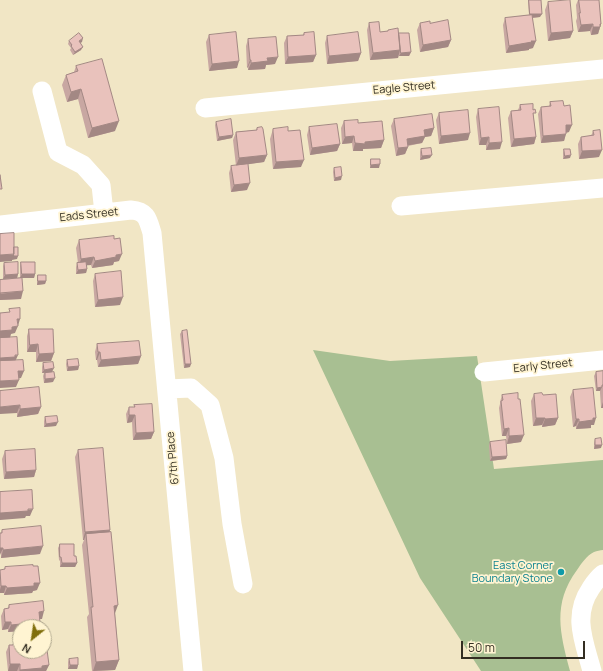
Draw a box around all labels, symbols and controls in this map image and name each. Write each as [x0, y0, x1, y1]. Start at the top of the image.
street label: Eagle Street [372, 79, 436, 97]
street label: Eads Street [59, 205, 119, 225]
street label: Early Street [513, 356, 573, 376]
street label: 67th Place [164, 431, 182, 485]
place label: East Corner Boundary Stone [472, 559, 553, 585]
marker: East Corner Boundary Stone [556, 567, 566, 577]
north arrow [12, 619, 52, 659]
scale bar [463, 633, 587, 659]
text: 50 m [468, 639, 495, 656]
text: N [19, 640, 33, 657]

